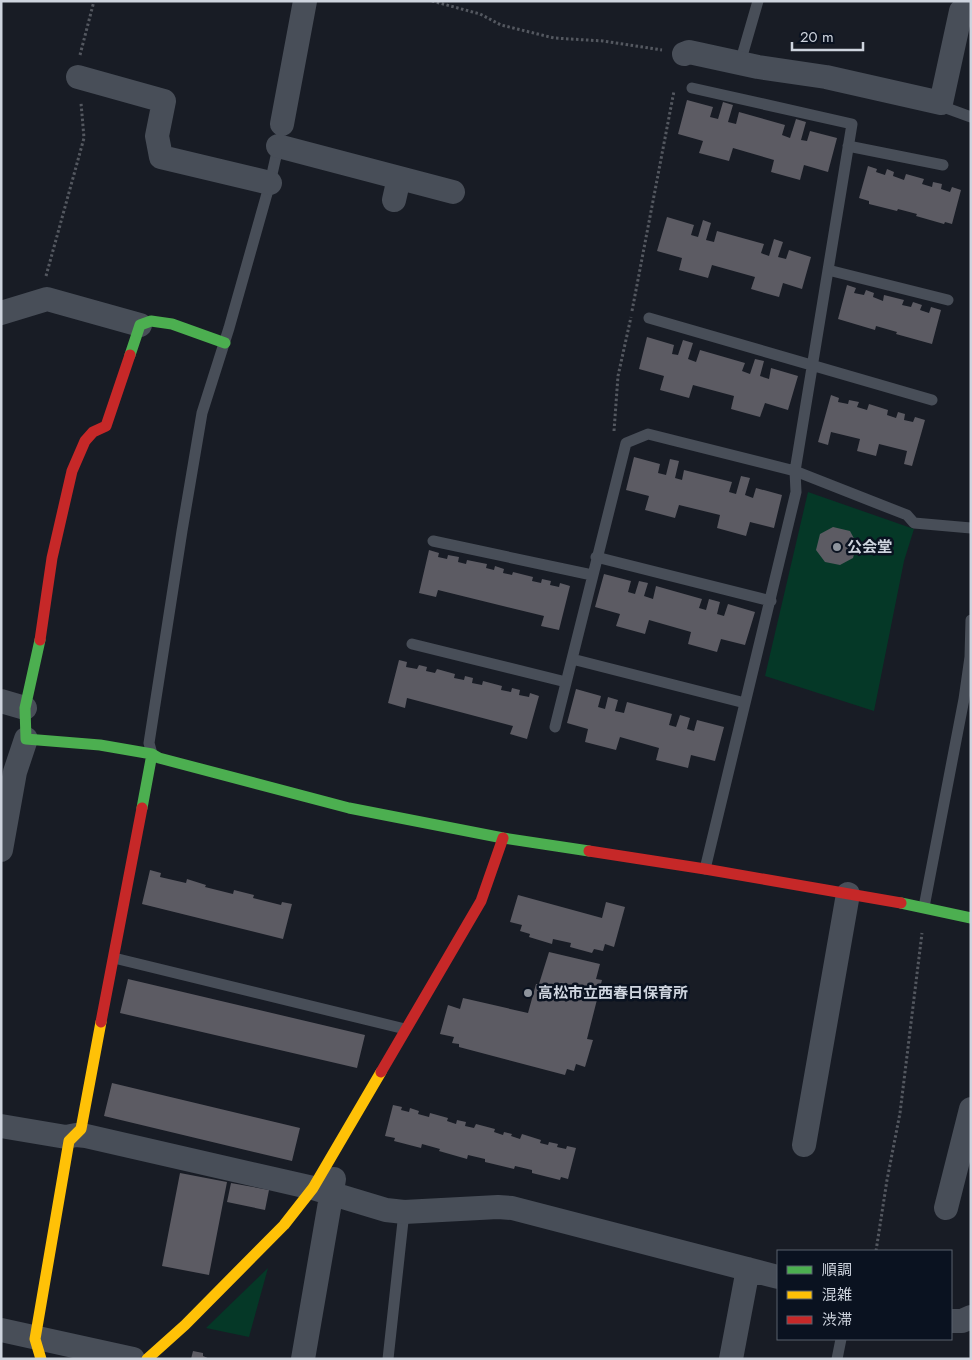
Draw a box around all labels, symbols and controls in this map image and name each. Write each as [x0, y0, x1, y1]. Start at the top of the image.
scale bar [792, 20, 863, 52]
text: 20 m [800, 26, 834, 48]
place label: 公会堂 [847, 536, 892, 558]
marker: 公会堂 [831, 541, 843, 553]
place label: 高松市立西春日保育所 [538, 982, 688, 1004]
marker: 高松市立西春日保育所 [522, 987, 534, 999]
legend [777, 1250, 952, 1340]
text: 順調 [822, 1259, 852, 1281]
text: 混雑 [822, 1284, 852, 1306]
text: 渋滞 [822, 1309, 852, 1331]

